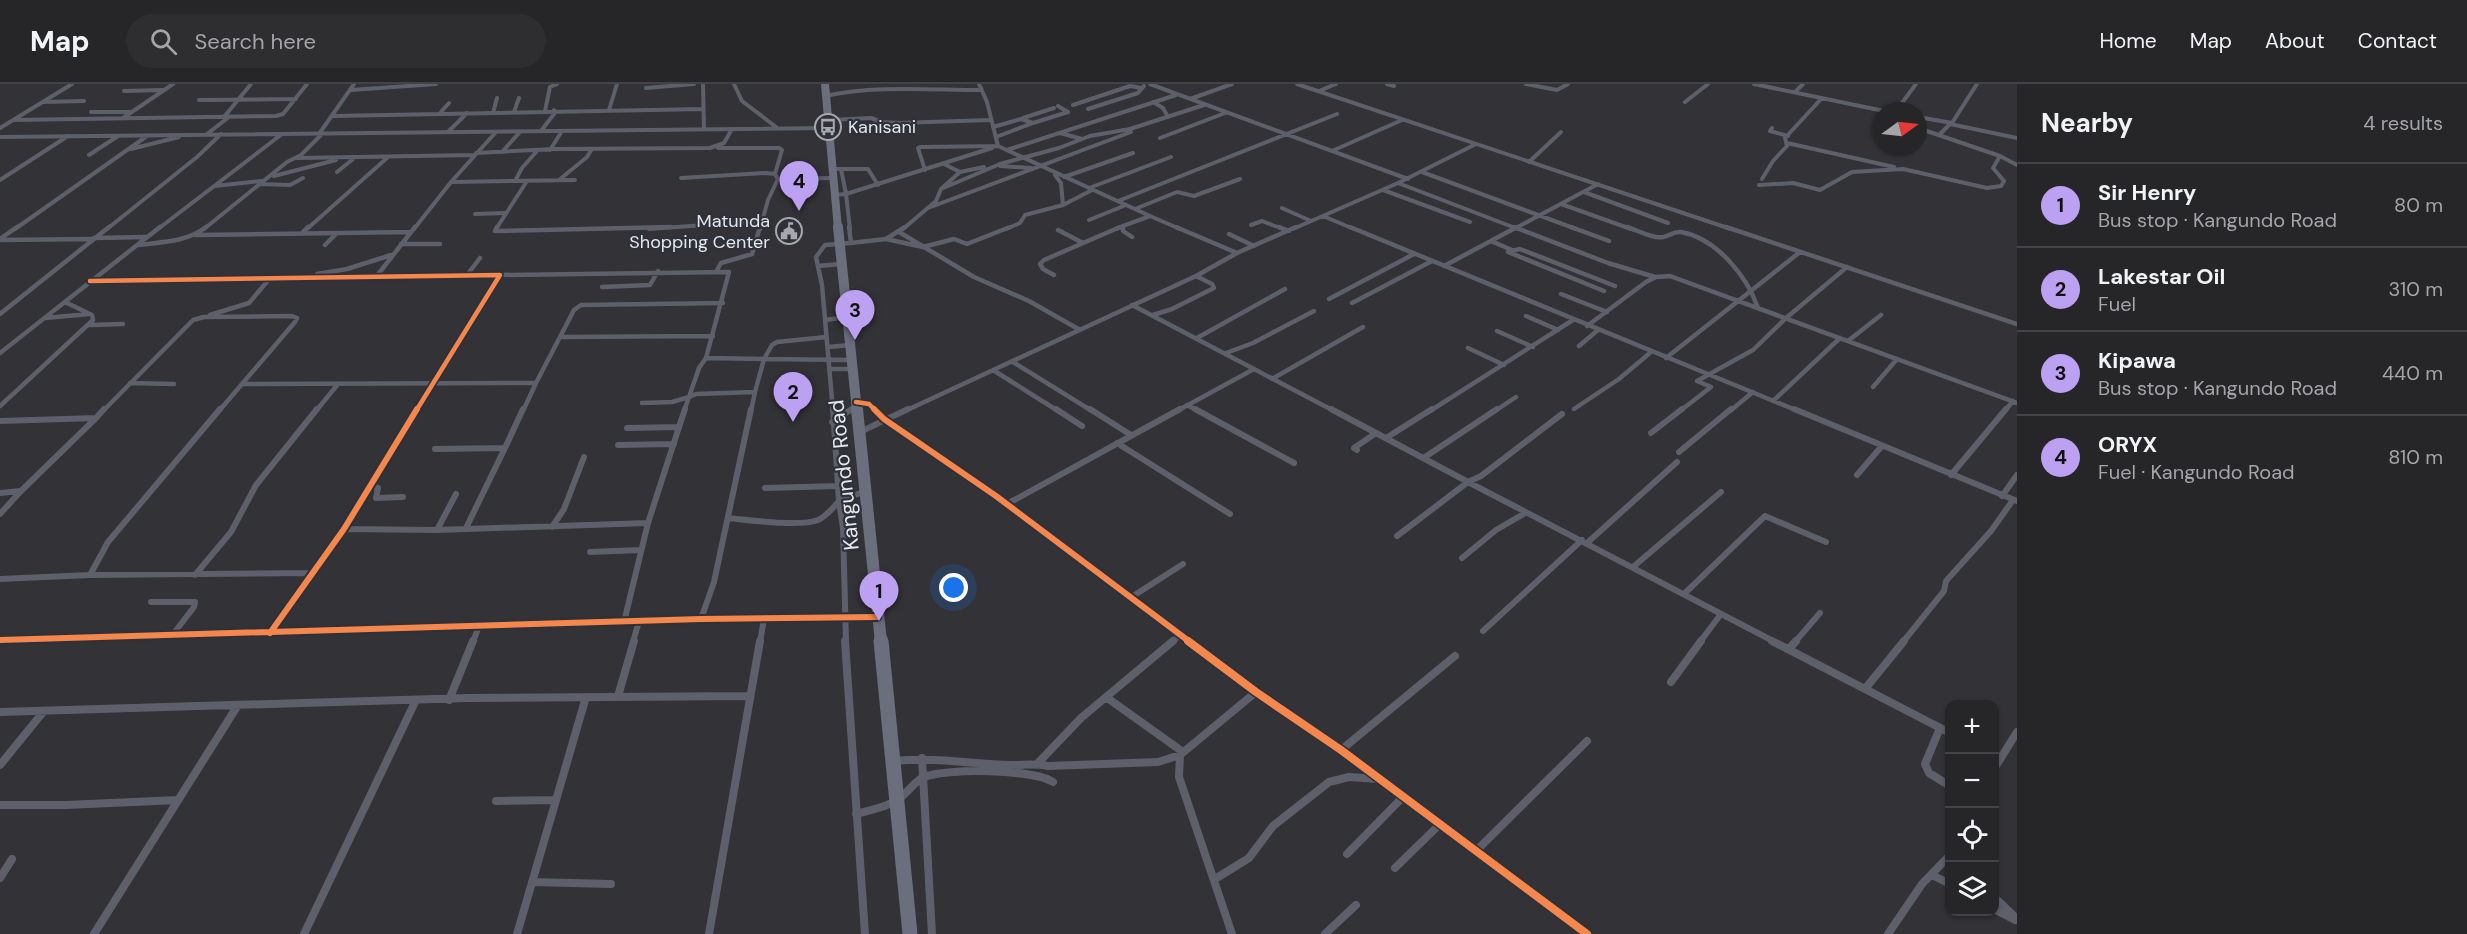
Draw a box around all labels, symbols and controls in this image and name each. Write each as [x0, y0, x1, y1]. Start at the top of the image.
search box [126, 14, 546, 68]
text: Map [30, 23, 90, 60]
icon: search [147, 25, 180, 58]
text: Search here [195, 27, 316, 56]
text: Home [2099, 27, 2157, 55]
text: Map [2190, 27, 2232, 55]
text: About [2265, 27, 2325, 55]
text: Contact [2358, 27, 2437, 55]
north arrow [1873, 102, 1927, 156]
text: Nearby [2041, 106, 2133, 140]
text: 4 results [2363, 110, 2443, 136]
bus stop icon: Kanisani [813, 112, 843, 142]
place label: Kanisani [848, 115, 916, 139]
pin: 4 [780, 162, 818, 211]
text: Sir Henry [2098, 178, 2196, 207]
text: 1 [2057, 192, 2064, 218]
text: 80 m [2394, 192, 2443, 218]
text: Bus stop · Kangundo Road [2098, 207, 2337, 233]
place label: Matunda Shopping Center [629, 209, 770, 254]
public building icon: Matunda Shopping Center [774, 216, 804, 246]
text: Lakestar Oil [2098, 262, 2225, 291]
text: 2 [2055, 276, 2066, 302]
text: 310 m [2388, 276, 2443, 302]
pin: 3 [836, 290, 874, 340]
text: Fuel [2098, 291, 2136, 317]
text: Kipawa [2098, 346, 2176, 375]
text: 3 [2054, 360, 2067, 386]
text: 440 m [2382, 360, 2443, 386]
pin: 2 [774, 372, 812, 422]
text: Bus stop · Kangundo Road [2098, 375, 2337, 401]
street label: Kangundo Road [822, 398, 866, 552]
text: ORYX [2098, 430, 2157, 459]
text: 4 [2054, 444, 2067, 470]
text: 810 m [2388, 444, 2443, 470]
text: Fuel · Kangundo Road [2098, 459, 2295, 485]
pin: 1 [860, 572, 898, 621]
your location [939, 573, 968, 602]
map controls [1945, 700, 1999, 916]
button: + [1945, 700, 1999, 754]
button: − [1945, 754, 1999, 808]
button: locate [1945, 808, 1999, 862]
button: layers [1945, 862, 1999, 916]

